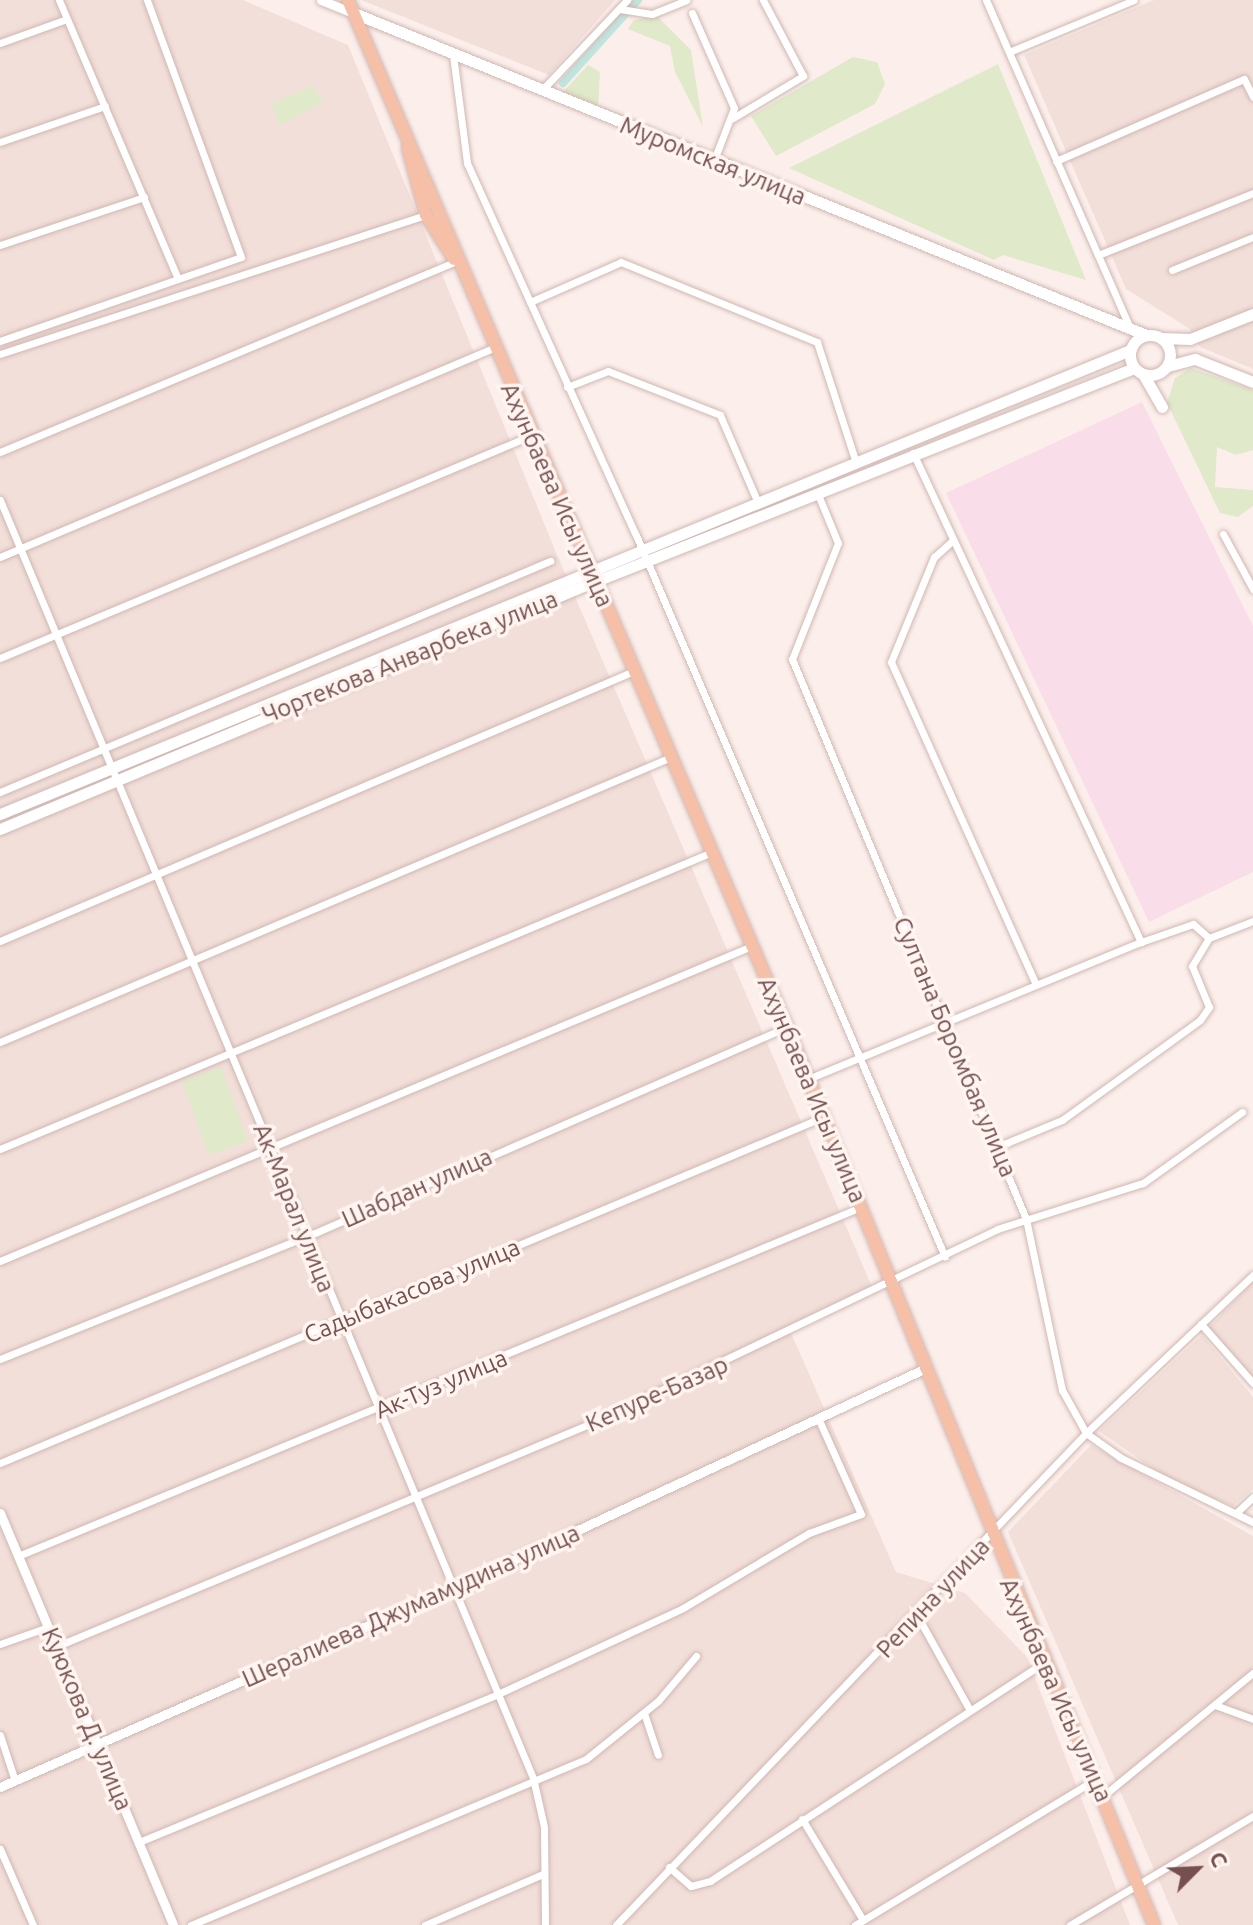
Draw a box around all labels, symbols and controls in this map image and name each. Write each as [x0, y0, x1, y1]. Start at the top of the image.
street label: Муромская улица [616, 111, 810, 211]
street label: Ахунбаева Исы улица [495, 379, 619, 611]
street label: Чортекова Анварбека улица [258, 584, 562, 730]
street label: Султана Боромбая улица [887, 913, 1023, 1181]
street label: Ахунбаева Исы улица [751, 973, 873, 1207]
street label: Ак-Марал улица [247, 1120, 341, 1296]
street label: Шабдан улица [337, 1142, 497, 1234]
street label: Садыбакасова улица [300, 1232, 524, 1350]
street label: Ак-Туз улица [371, 1343, 511, 1425]
street label: Кепуре-Базар [581, 1350, 733, 1438]
street label: Шералиева Джумамудина улица [238, 1518, 584, 1694]
street label: Репина улица [870, 1532, 996, 1664]
street label: Ахунбаева Исы улица [994, 1574, 1118, 1806]
street label: Куюкова Д. улица [36, 1623, 138, 1815]
north arrow [1157, 1829, 1237, 1909]
text: С [1205, 1848, 1234, 1871]

